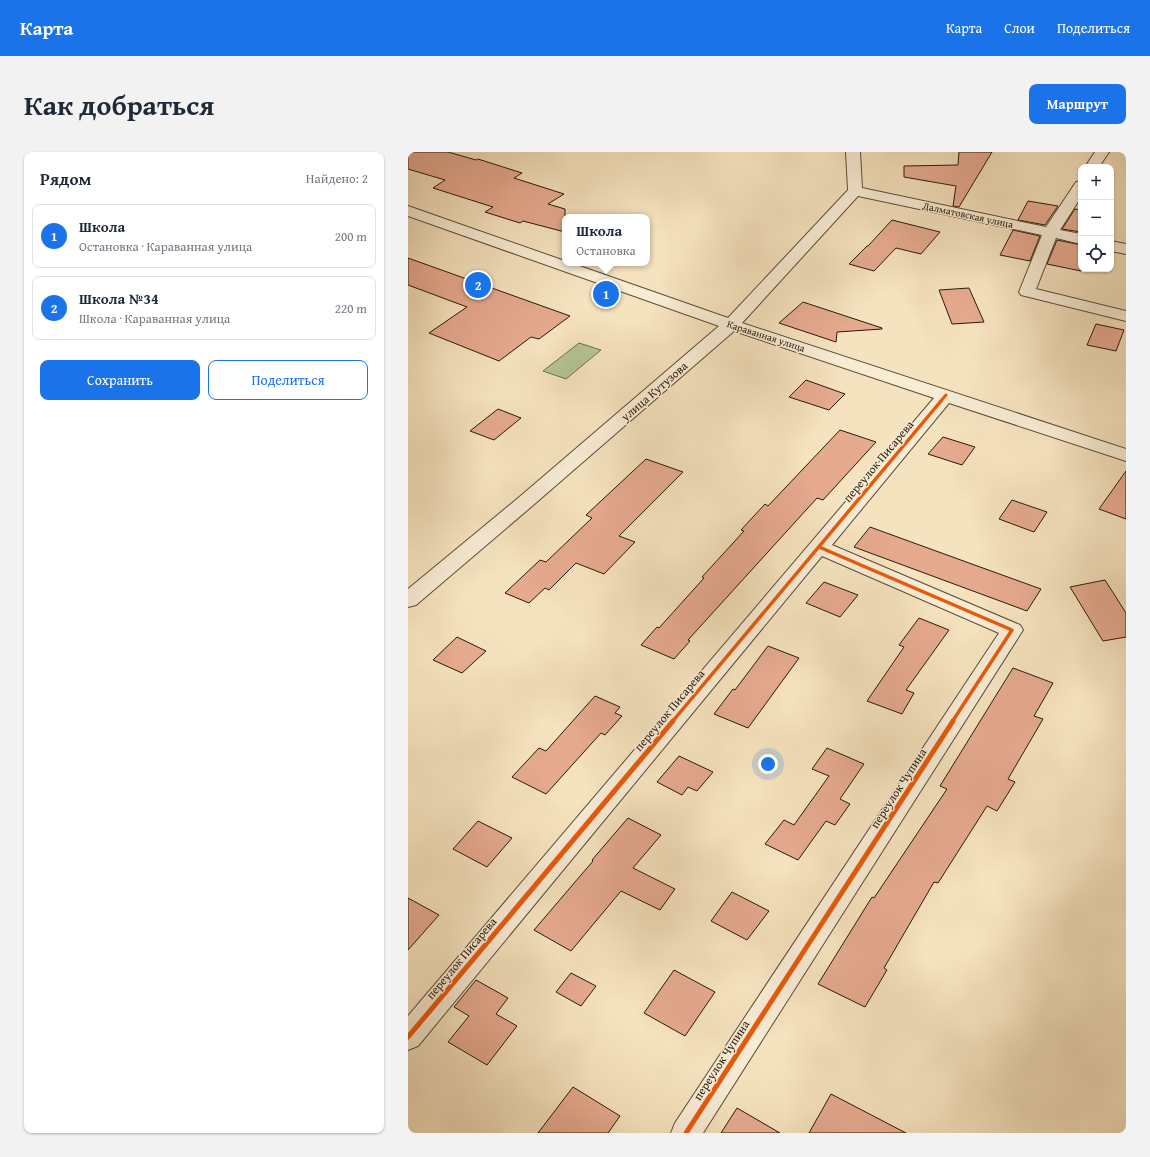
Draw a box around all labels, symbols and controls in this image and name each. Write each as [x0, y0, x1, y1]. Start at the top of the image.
text: Карта [20, 14, 73, 42]
text: Карта [946, 18, 982, 38]
text: Слои [1004, 18, 1035, 38]
text: Поделиться [1057, 18, 1130, 38]
text: Как добраться [24, 84, 214, 125]
button: Маршрут [1029, 84, 1126, 124]
map controls [1078, 164, 1114, 272]
button: + [1078, 164, 1114, 200]
text: Рядом [40, 166, 91, 191]
text: Найдено: 2 [306, 169, 368, 188]
street label: Далматовская улица [920, 198, 1015, 232]
button: − [1078, 200, 1114, 236]
popup [562, 214, 650, 266]
text: Школа [79, 216, 125, 237]
text: Школа [576, 220, 622, 241]
text: 1 [51, 227, 57, 246]
text: 200 m [335, 227, 367, 246]
button: locate [1078, 236, 1114, 272]
text: Остановка · Караванная улица [79, 237, 252, 256]
text: Остановка [576, 241, 636, 260]
pin: 2 [465, 270, 491, 300]
pin: 1 [593, 279, 619, 309]
text: Школа №34 [79, 288, 159, 309]
text: 2 [51, 299, 57, 318]
text: 220 m [335, 299, 367, 318]
text: Школа · Караванная улица [79, 309, 230, 328]
street label: Караванная улица [725, 316, 807, 356]
street label: улица Кутузова [616, 357, 691, 425]
button: Сохранить [40, 360, 200, 400]
button: Поделиться [208, 360, 368, 400]
street label: переулок Писарева [839, 416, 917, 505]
street label: переулок Писарева [630, 665, 708, 754]
street label: переулок Чупина [866, 744, 930, 831]
your location [758, 754, 778, 774]
street label: переулок Писарева [422, 913, 500, 1002]
street label: переулок Чупина [689, 1016, 753, 1103]

